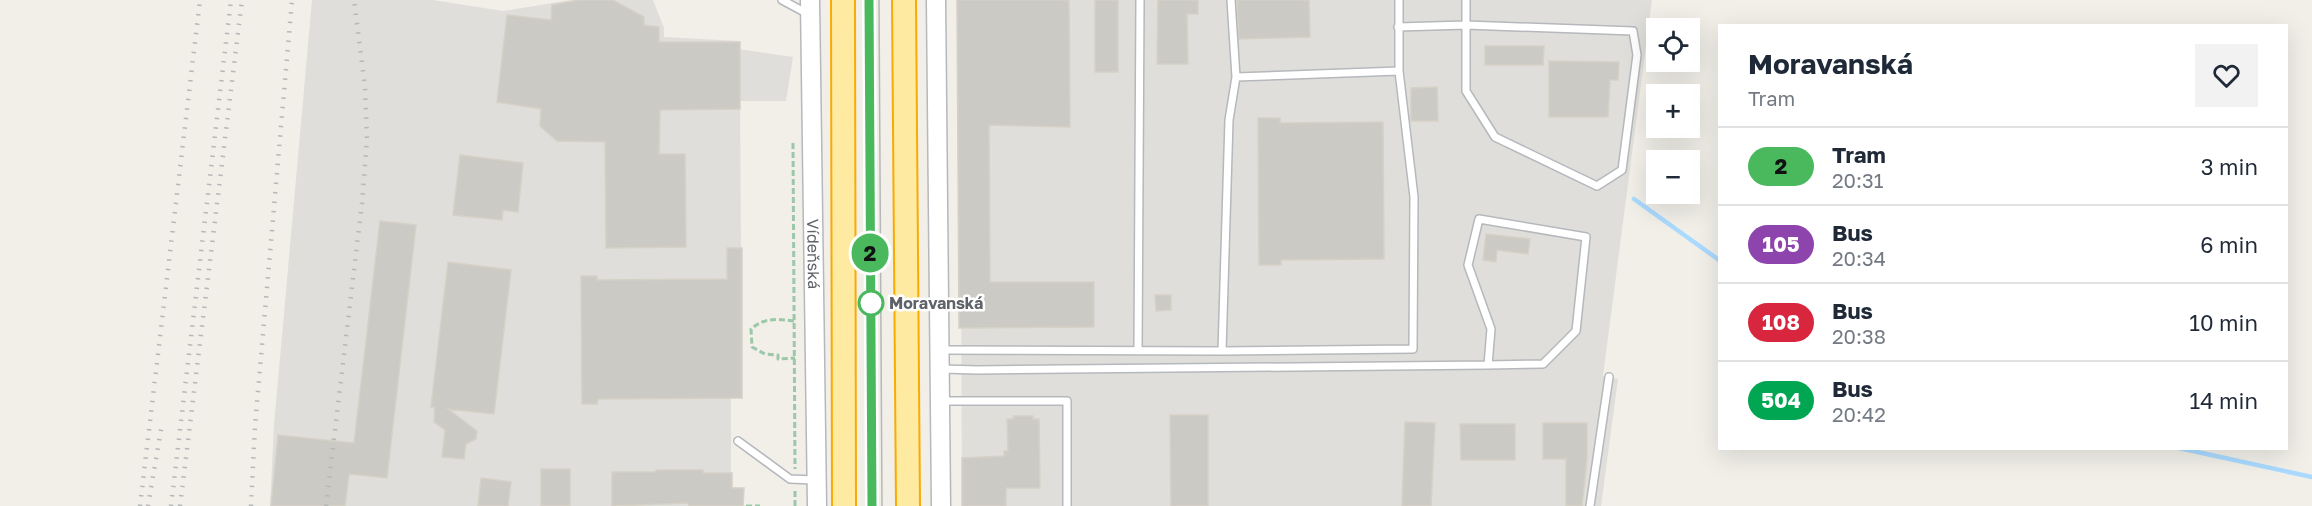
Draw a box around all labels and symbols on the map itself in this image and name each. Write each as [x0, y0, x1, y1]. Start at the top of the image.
street label: Vídeňská [803, 219, 824, 289]
line badge: 2 [850, 234, 890, 272]
marker: Moravanská [858, 290, 884, 316]
place label: Moravanská [889, 293, 983, 313]

